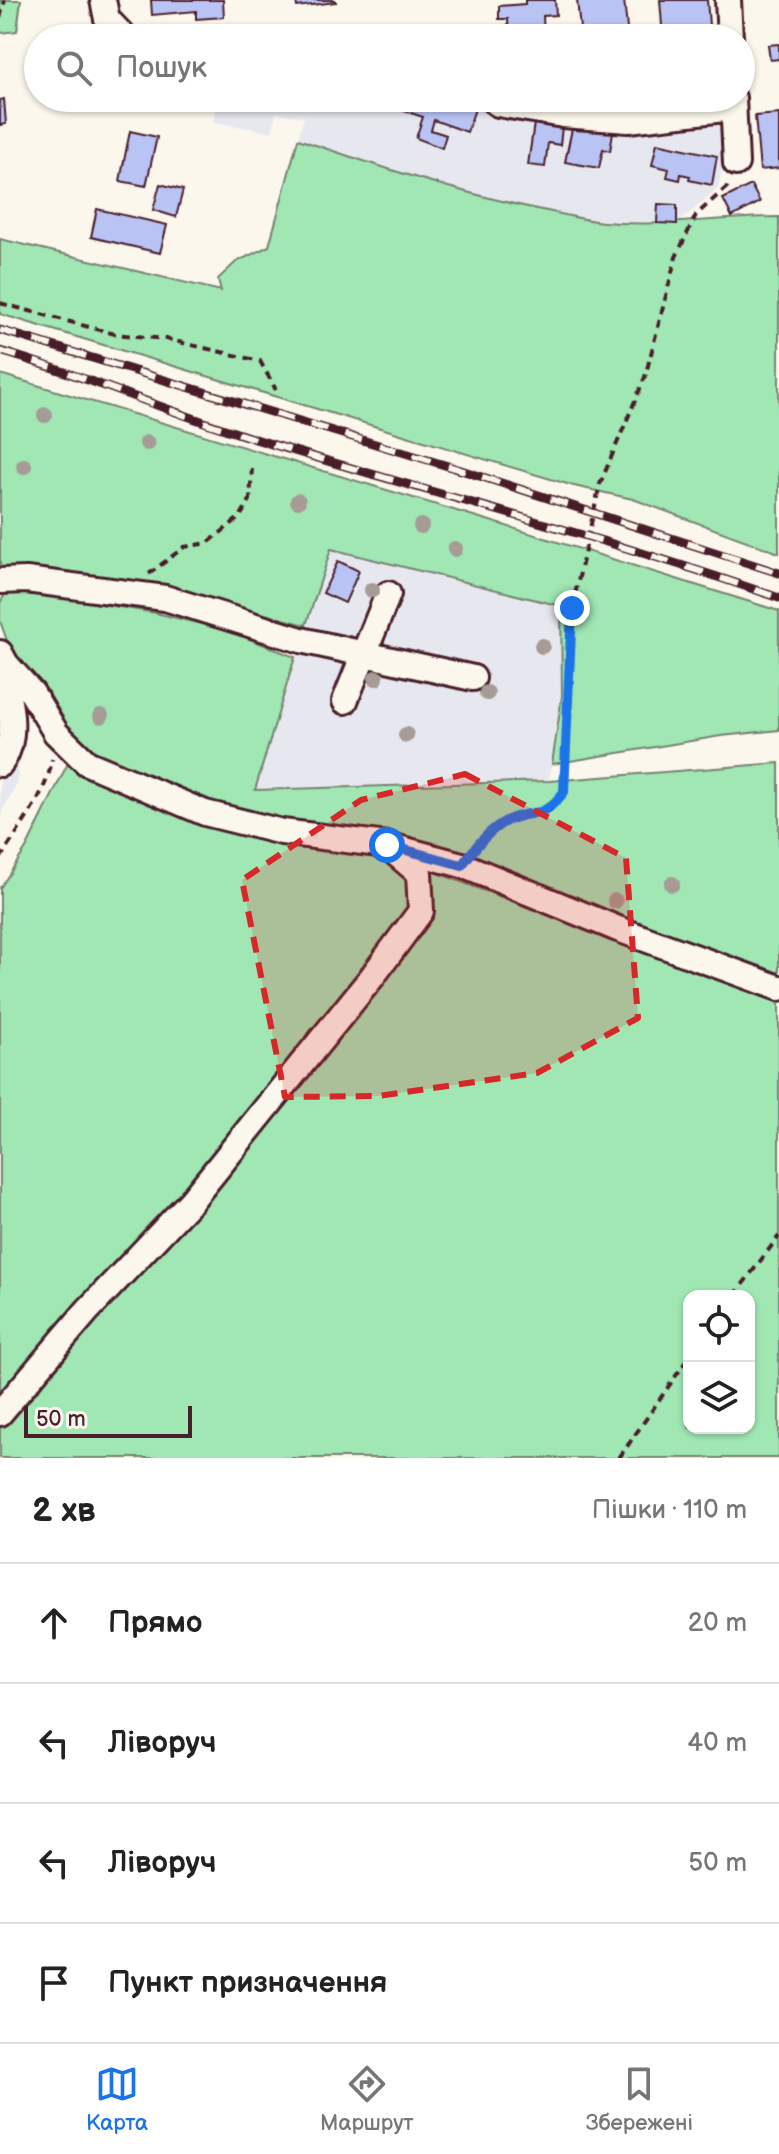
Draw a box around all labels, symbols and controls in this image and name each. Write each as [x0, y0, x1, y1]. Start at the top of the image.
search box [24, 24, 755, 112]
icon: search [52, 46, 96, 90]
text: Пошук [116, 50, 207, 86]
route end [554, 590, 590, 626]
route start [369, 827, 405, 863]
map controls [683, 1290, 755, 1434]
button: locate [683, 1290, 755, 1362]
button: layers [683, 1362, 755, 1434]
scale bar [24, 1402, 192, 1438]
text: 50 m [36, 1406, 86, 1433]
text: 2 хв [32, 1490, 96, 1531]
text: Пішки · 110 m [592, 1495, 747, 1526]
icon: ahead [32, 1601, 76, 1645]
text: Прямо [108, 1605, 202, 1641]
text: 20 m [688, 1608, 747, 1639]
icon: left [32, 1721, 76, 1765]
text: Ліворуч [108, 1725, 216, 1761]
text: 40 m [687, 1728, 747, 1759]
icon: left [32, 1841, 76, 1885]
text: Ліворуч [108, 1845, 216, 1881]
text: 50 m [688, 1848, 747, 1879]
icon: arrive [32, 1961, 76, 2005]
text: Пункт призначення [108, 1965, 387, 2001]
tab: Карта [86, 2062, 148, 2137]
tab: Маршрут [320, 2062, 414, 2137]
tab: Збережені [586, 2062, 693, 2137]

